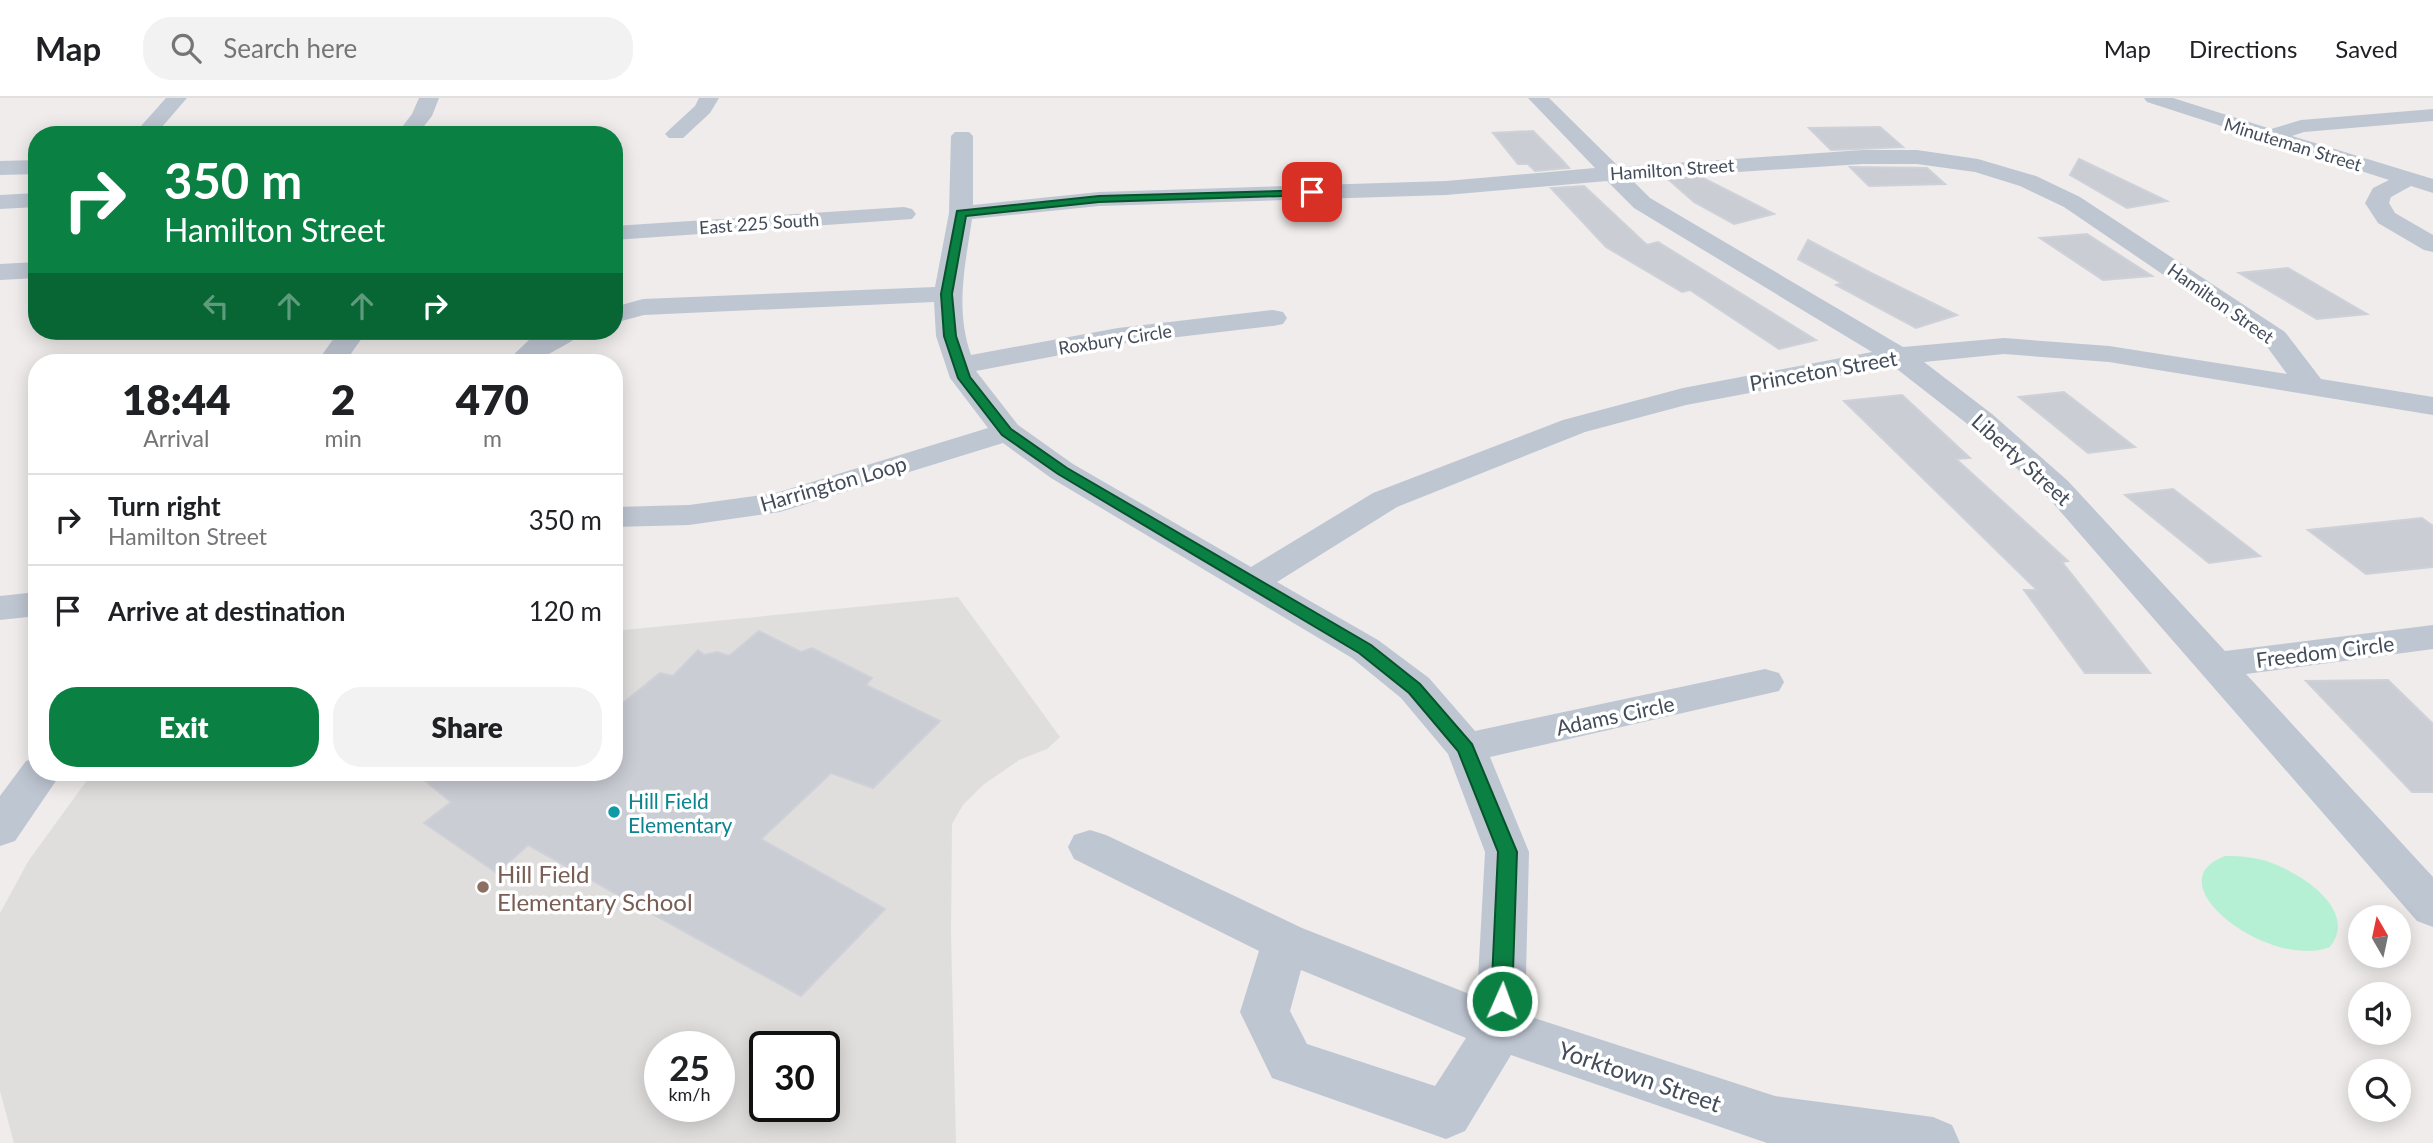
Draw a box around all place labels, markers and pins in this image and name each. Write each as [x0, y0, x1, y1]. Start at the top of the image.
pin [1282, 162, 1342, 222]
place label: Hill Field Elementary [628, 788, 733, 837]
marker: Hill Field Elementary [606, 804, 622, 820]
place label: Hill Field Elementary School [497, 859, 693, 916]
marker: Hill Field Elementary School [475, 879, 491, 895]

